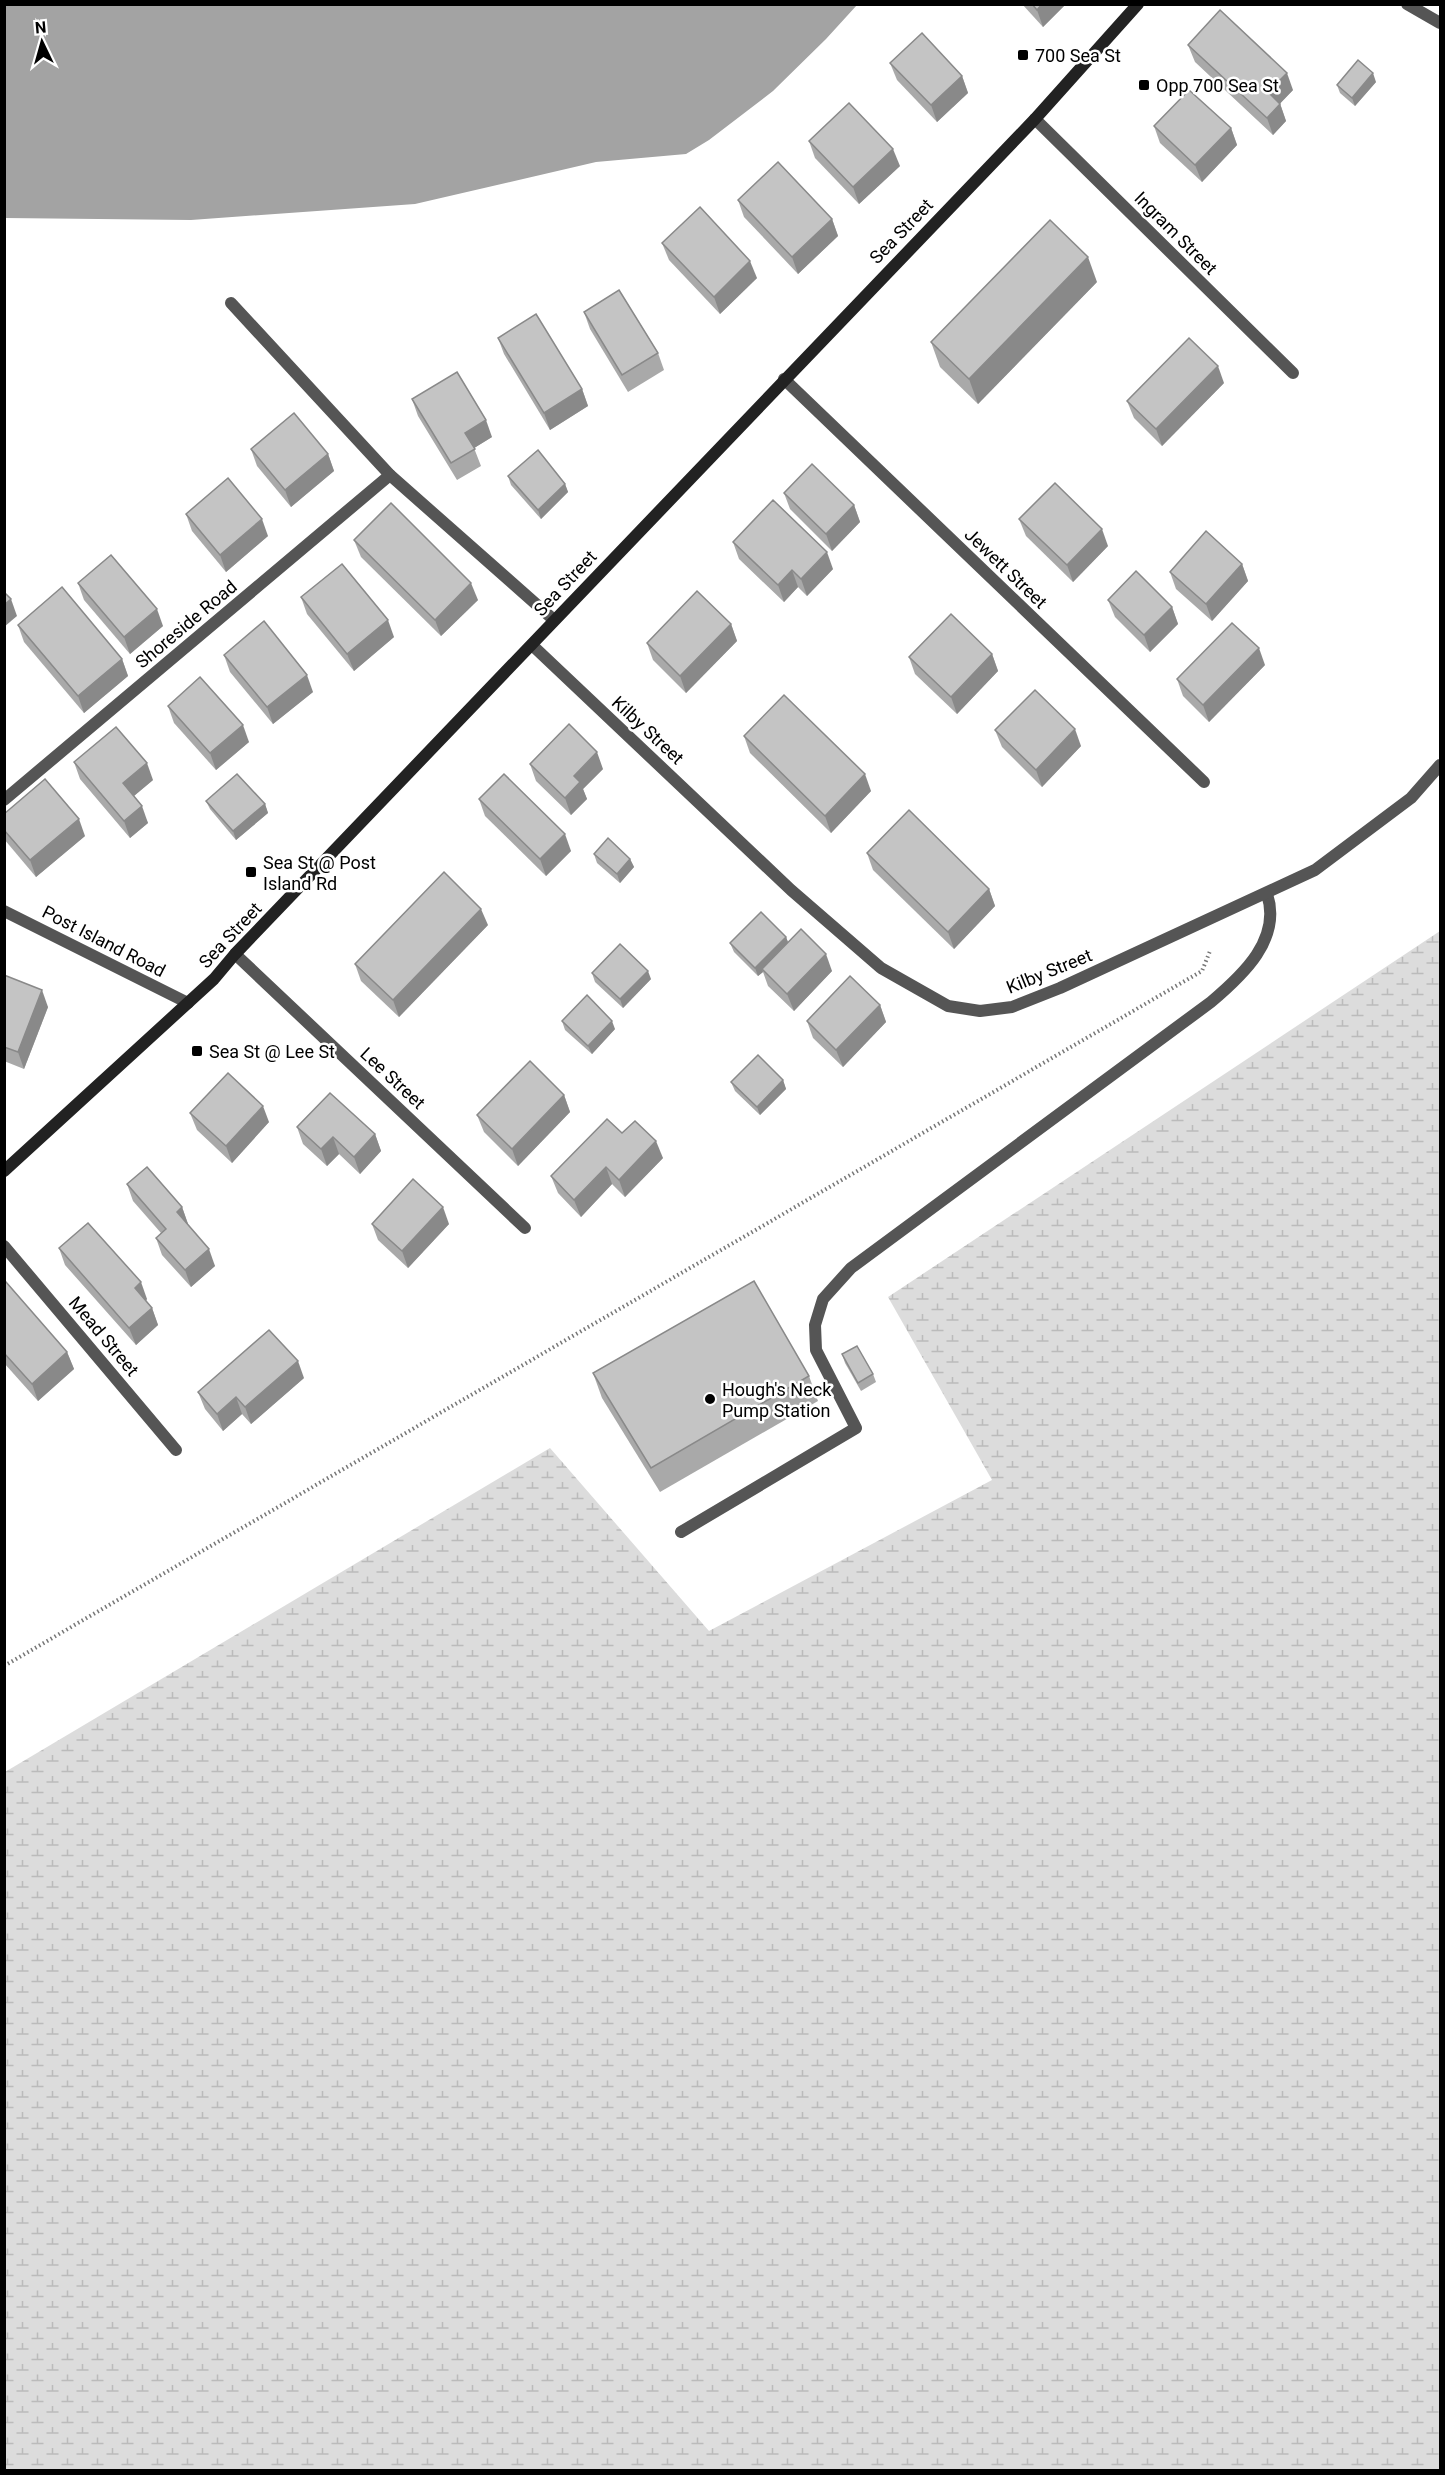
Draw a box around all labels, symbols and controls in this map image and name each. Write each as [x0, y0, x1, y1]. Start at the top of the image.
north arrow [12, 12, 72, 72]
text: N [34, 18, 47, 38]
place label: 700 Sea St [1035, 45, 1121, 66]
marker: 700 Sea St [1016, 48, 1030, 62]
place label: Opp 700 Sea St [1156, 75, 1279, 96]
marker: Opp 700 Sea St [1137, 78, 1151, 92]
street label: Ingram Street [1130, 187, 1222, 279]
street label: Sea Street [865, 194, 937, 268]
street label: Jewett Street [960, 524, 1052, 613]
street label: Sea Street [529, 546, 601, 620]
street label: Shoreside Road [131, 576, 241, 672]
street label: Kilby Street [608, 691, 688, 769]
place label: Sea St @ Post Island Rd [263, 852, 376, 894]
marker: Sea St @ Post Island Rd [244, 865, 258, 879]
street label: Sea Street [194, 898, 266, 972]
street label: Post Island Road [39, 901, 169, 981]
street label: Kilby Street [1003, 944, 1095, 998]
place label: Sea St @ Lee St [209, 1041, 335, 1062]
street label: Lee Street [356, 1043, 430, 1113]
marker: Sea St @ Lee St [190, 1044, 204, 1058]
street label: Mead Street [65, 1292, 143, 1380]
place label: Hough's Neck Pump Station [722, 1379, 832, 1421]
marker: Hough's Neck Pump Station [703, 1392, 717, 1406]

